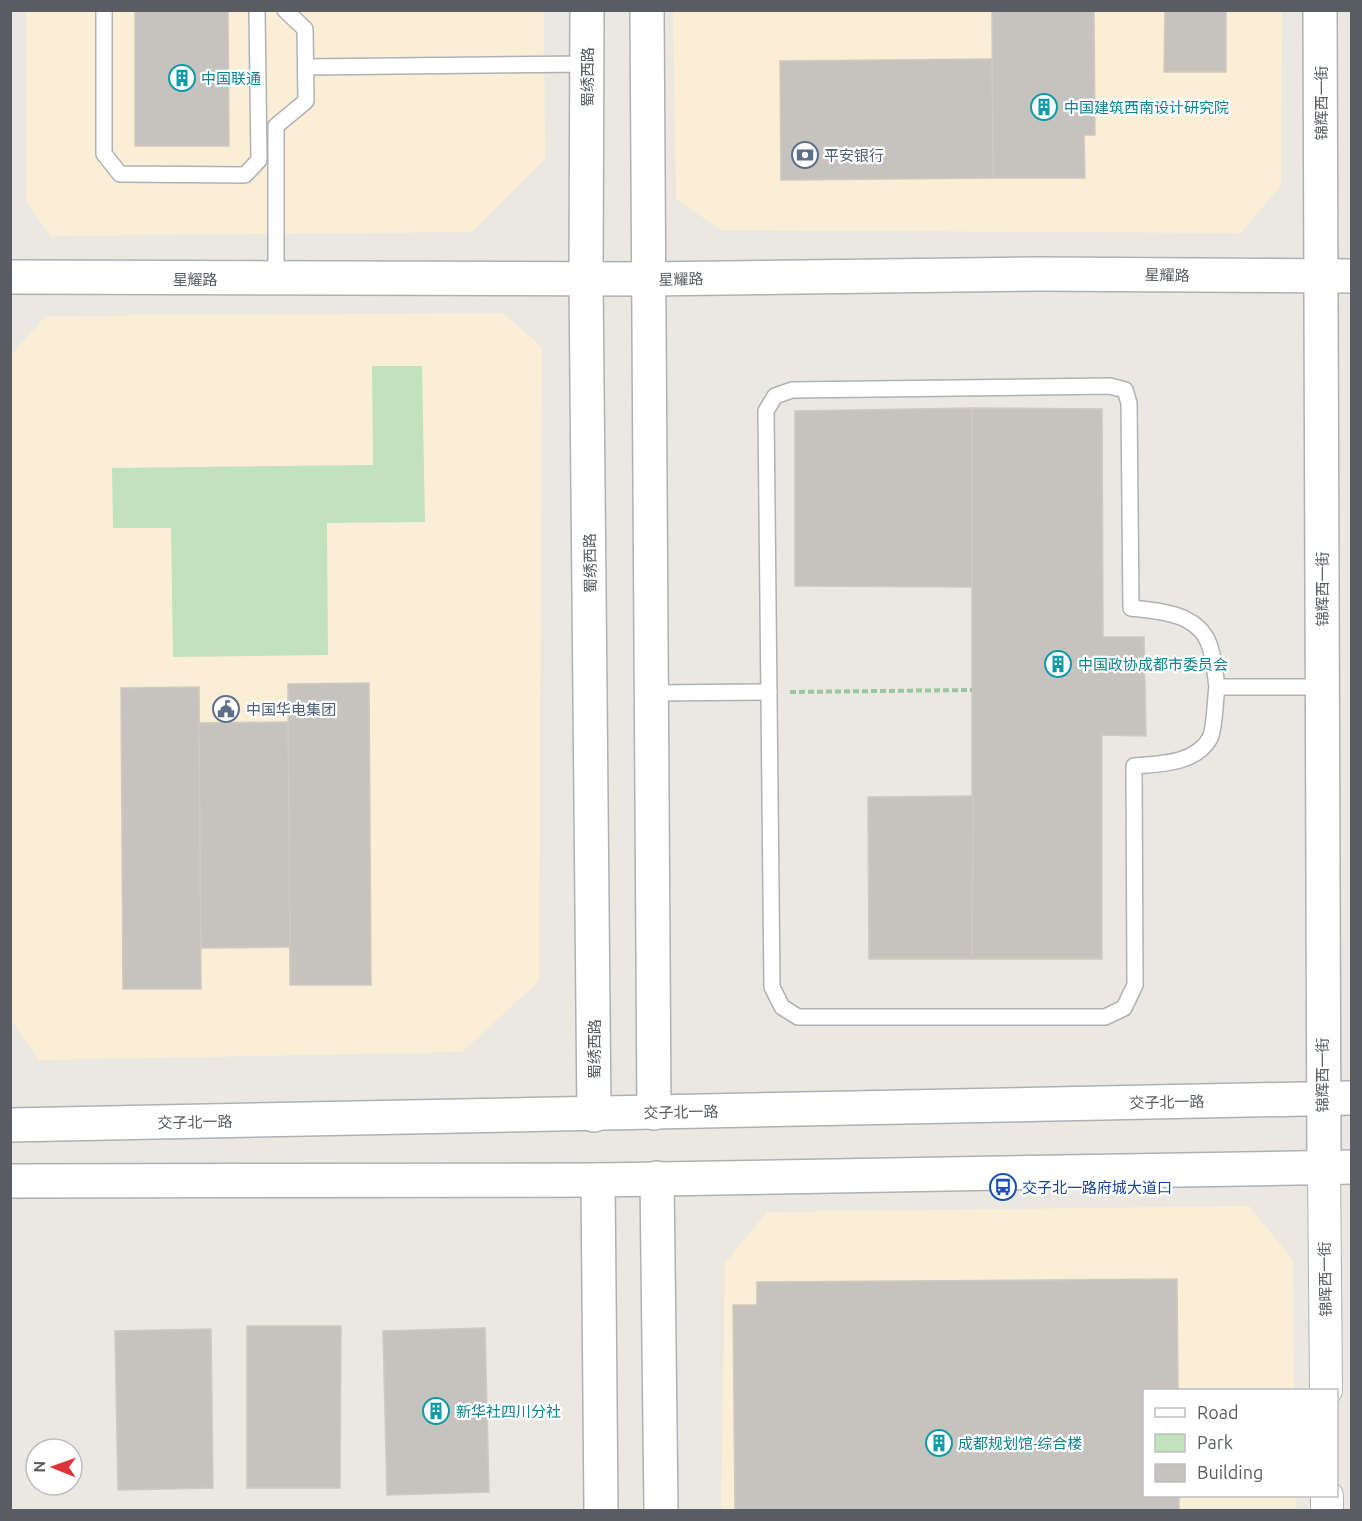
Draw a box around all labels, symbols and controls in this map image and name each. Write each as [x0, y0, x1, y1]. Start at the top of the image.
street label: 蜀绣西路 [579, 47, 596, 107]
building icon: 中国联通 [167, 63, 197, 93]
street label: 锦辉西一街 [1313, 65, 1330, 141]
place label: 中国联通 [201, 70, 261, 87]
building icon: 中国建筑西南设计研究院 [1029, 92, 1059, 122]
place label: 中国建筑西南设计研究院 [1064, 99, 1229, 116]
bank icon: 平安银行 [790, 140, 820, 170]
place label: 平安银行 [824, 147, 884, 164]
street label: 星耀路 [1144, 266, 1190, 284]
street label: 星耀路 [658, 270, 704, 288]
street label: 星耀路 [172, 271, 218, 288]
street label: 蜀绣西路 [581, 533, 599, 593]
street label: 锦辉西一街 [1314, 551, 1331, 627]
building icon: 中国政协成都市委员会 [1043, 649, 1073, 679]
place label: 中国政协成都市委员会 [1078, 656, 1228, 673]
public building icon: 中国华电集团 [211, 694, 241, 724]
place label: 中国华电集团 [246, 701, 336, 718]
street label: 蜀绣西路 [586, 1019, 603, 1079]
street label: 锦辉西一街 [1314, 1037, 1331, 1113]
street label: 交子北一路 [1129, 1093, 1205, 1111]
street label: 交子北一路 [643, 1103, 719, 1121]
street label: 交子北一路 [157, 1113, 233, 1131]
bus stop icon: 交子北一路府城大道口 [988, 1172, 1018, 1202]
place label: 交子北一路府城大道口 [1022, 1179, 1172, 1196]
street label: 锦晖西一街 [1316, 1241, 1334, 1317]
legend [1143, 1389, 1338, 1497]
building icon: 新华社四川分社 [421, 1396, 451, 1426]
text: Road [1197, 1402, 1239, 1422]
place label: 新华社四川分社 [456, 1403, 561, 1420]
building icon: 成都规划馆-综合楼 [924, 1428, 954, 1458]
text: Park [1197, 1432, 1233, 1452]
place label: 成都规划馆-综合楼 [958, 1435, 1082, 1452]
north arrow [24, 1437, 84, 1497]
text: N [30, 1461, 48, 1473]
text: Building [1197, 1462, 1263, 1482]

